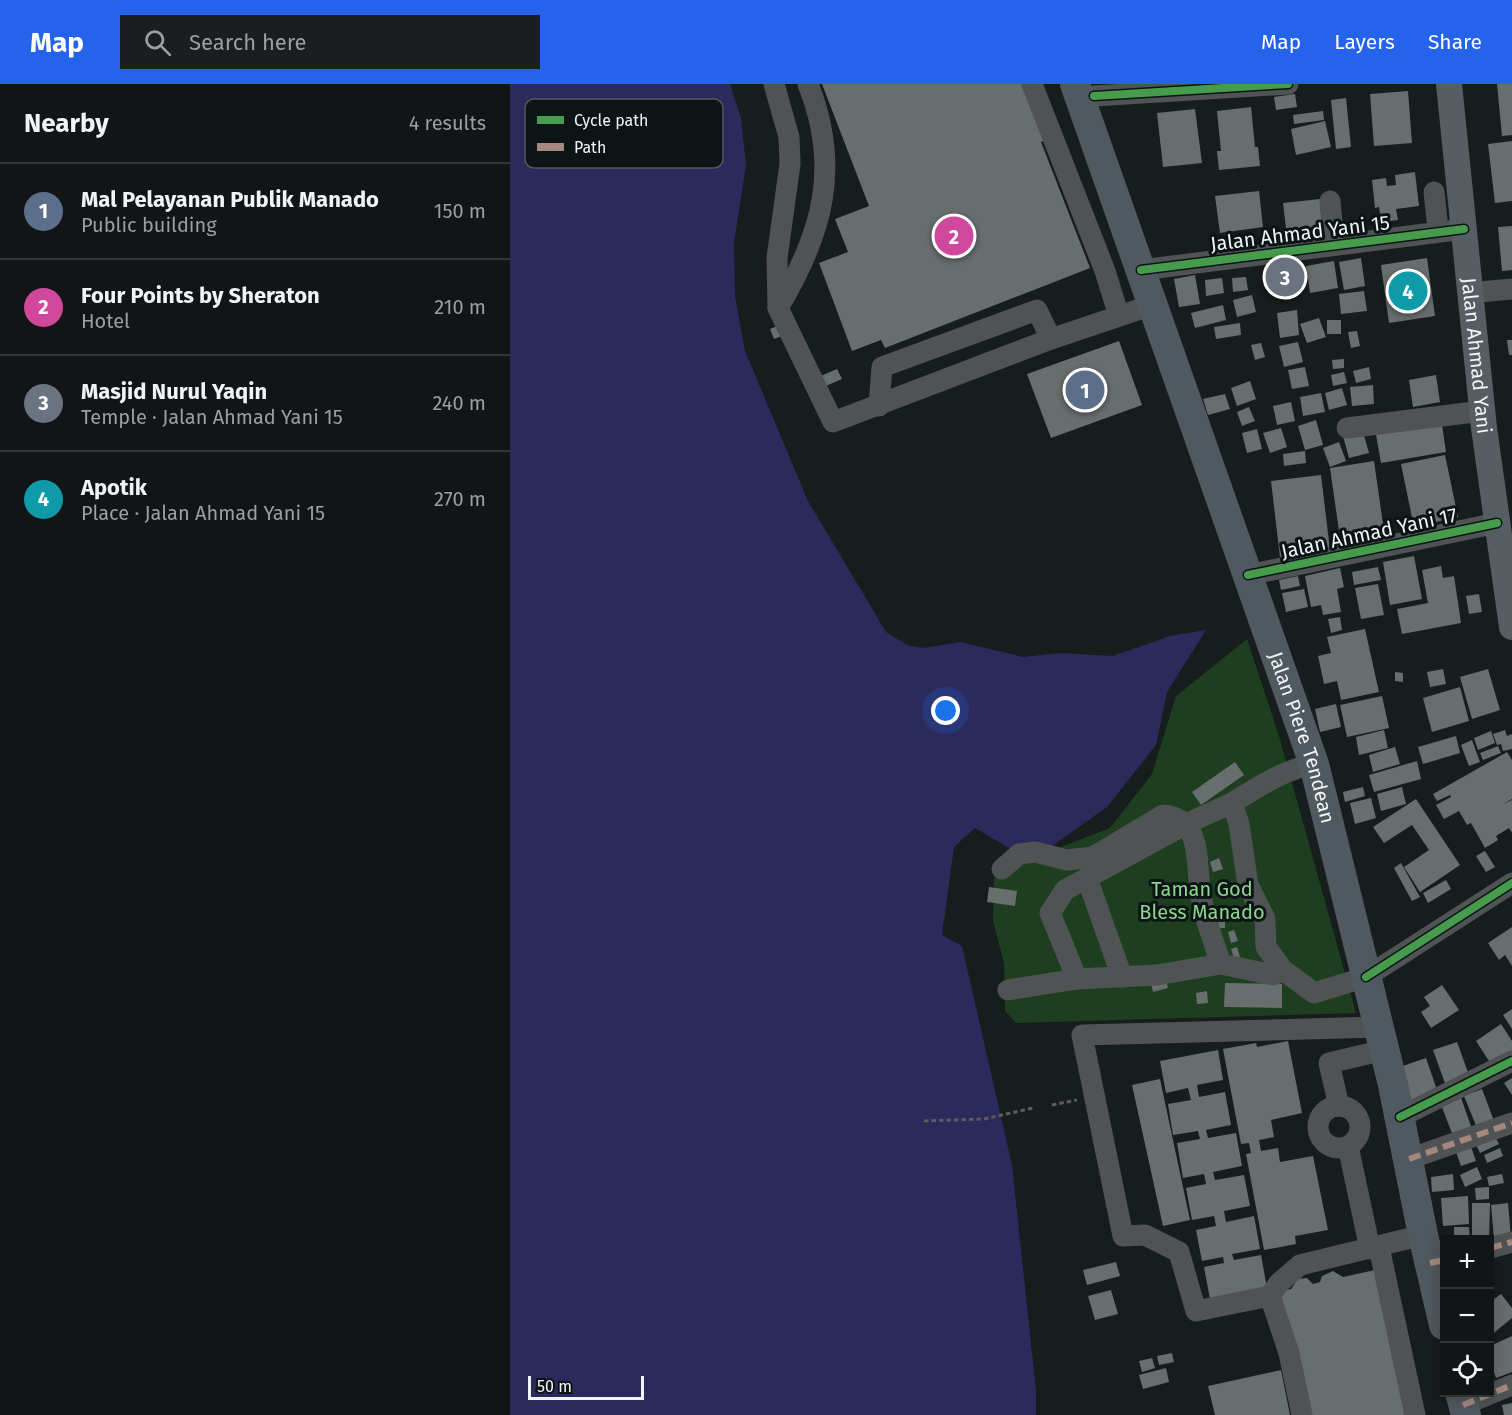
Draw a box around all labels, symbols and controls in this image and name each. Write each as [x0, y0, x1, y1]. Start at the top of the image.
search box [120, 15, 540, 69]
text: Map [30, 26, 84, 59]
icon: search [141, 26, 174, 59]
text: Search here [189, 29, 307, 56]
text: Map [1261, 29, 1301, 55]
text: Layers [1334, 29, 1395, 55]
text: Share [1428, 29, 1482, 55]
legend [525, 99, 723, 168]
text: Nearby [24, 108, 109, 139]
text: 4 results [409, 111, 486, 135]
text: Cycle path [574, 111, 648, 130]
text: Path [574, 138, 606, 157]
text: Mal Pelayanan Publik Manado [81, 186, 379, 213]
text: 1 [39, 199, 48, 223]
text: 150 m [434, 199, 486, 223]
street label: Jalan Ahmad Yani 15 [1209, 210, 1391, 256]
text: Public building [81, 213, 217, 237]
pin: 2 [934, 214, 974, 258]
pin: 3 [1266, 254, 1304, 300]
pin: 4 [1388, 268, 1428, 314]
street label: Jalan Ahmad Yani [1457, 276, 1497, 435]
text: Four Points by Sheraton [81, 282, 320, 309]
text: 2 [38, 295, 49, 319]
text: 210 m [434, 295, 486, 319]
text: Hotel [81, 309, 130, 333]
pin: 1 [1066, 368, 1104, 412]
text: Masjid Nurul Yaqin [81, 378, 267, 405]
text: 3 [38, 391, 49, 415]
text: 240 m [432, 391, 486, 415]
text: Temple · Jalan Ahmad Yani 15 [81, 405, 343, 429]
text: Apotik [81, 474, 147, 501]
text: 4 [38, 487, 49, 511]
text: 270 m [434, 487, 486, 511]
text: Place · Jalan Ahmad Yani 15 [81, 501, 325, 525]
street label: Jalan Ahmad Yani 17 [1279, 503, 1459, 563]
street label: Jalan Piere Tendean [1263, 648, 1340, 826]
your location [931, 696, 960, 725]
park label: Taman God Bless Manado [1139, 877, 1265, 924]
map controls [1440, 1235, 1494, 1397]
button: + [1440, 1235, 1494, 1289]
button: − [1440, 1289, 1494, 1343]
button: locate [1440, 1343, 1494, 1397]
scale bar [528, 1373, 644, 1400]
text: 50 m [537, 1377, 572, 1396]

